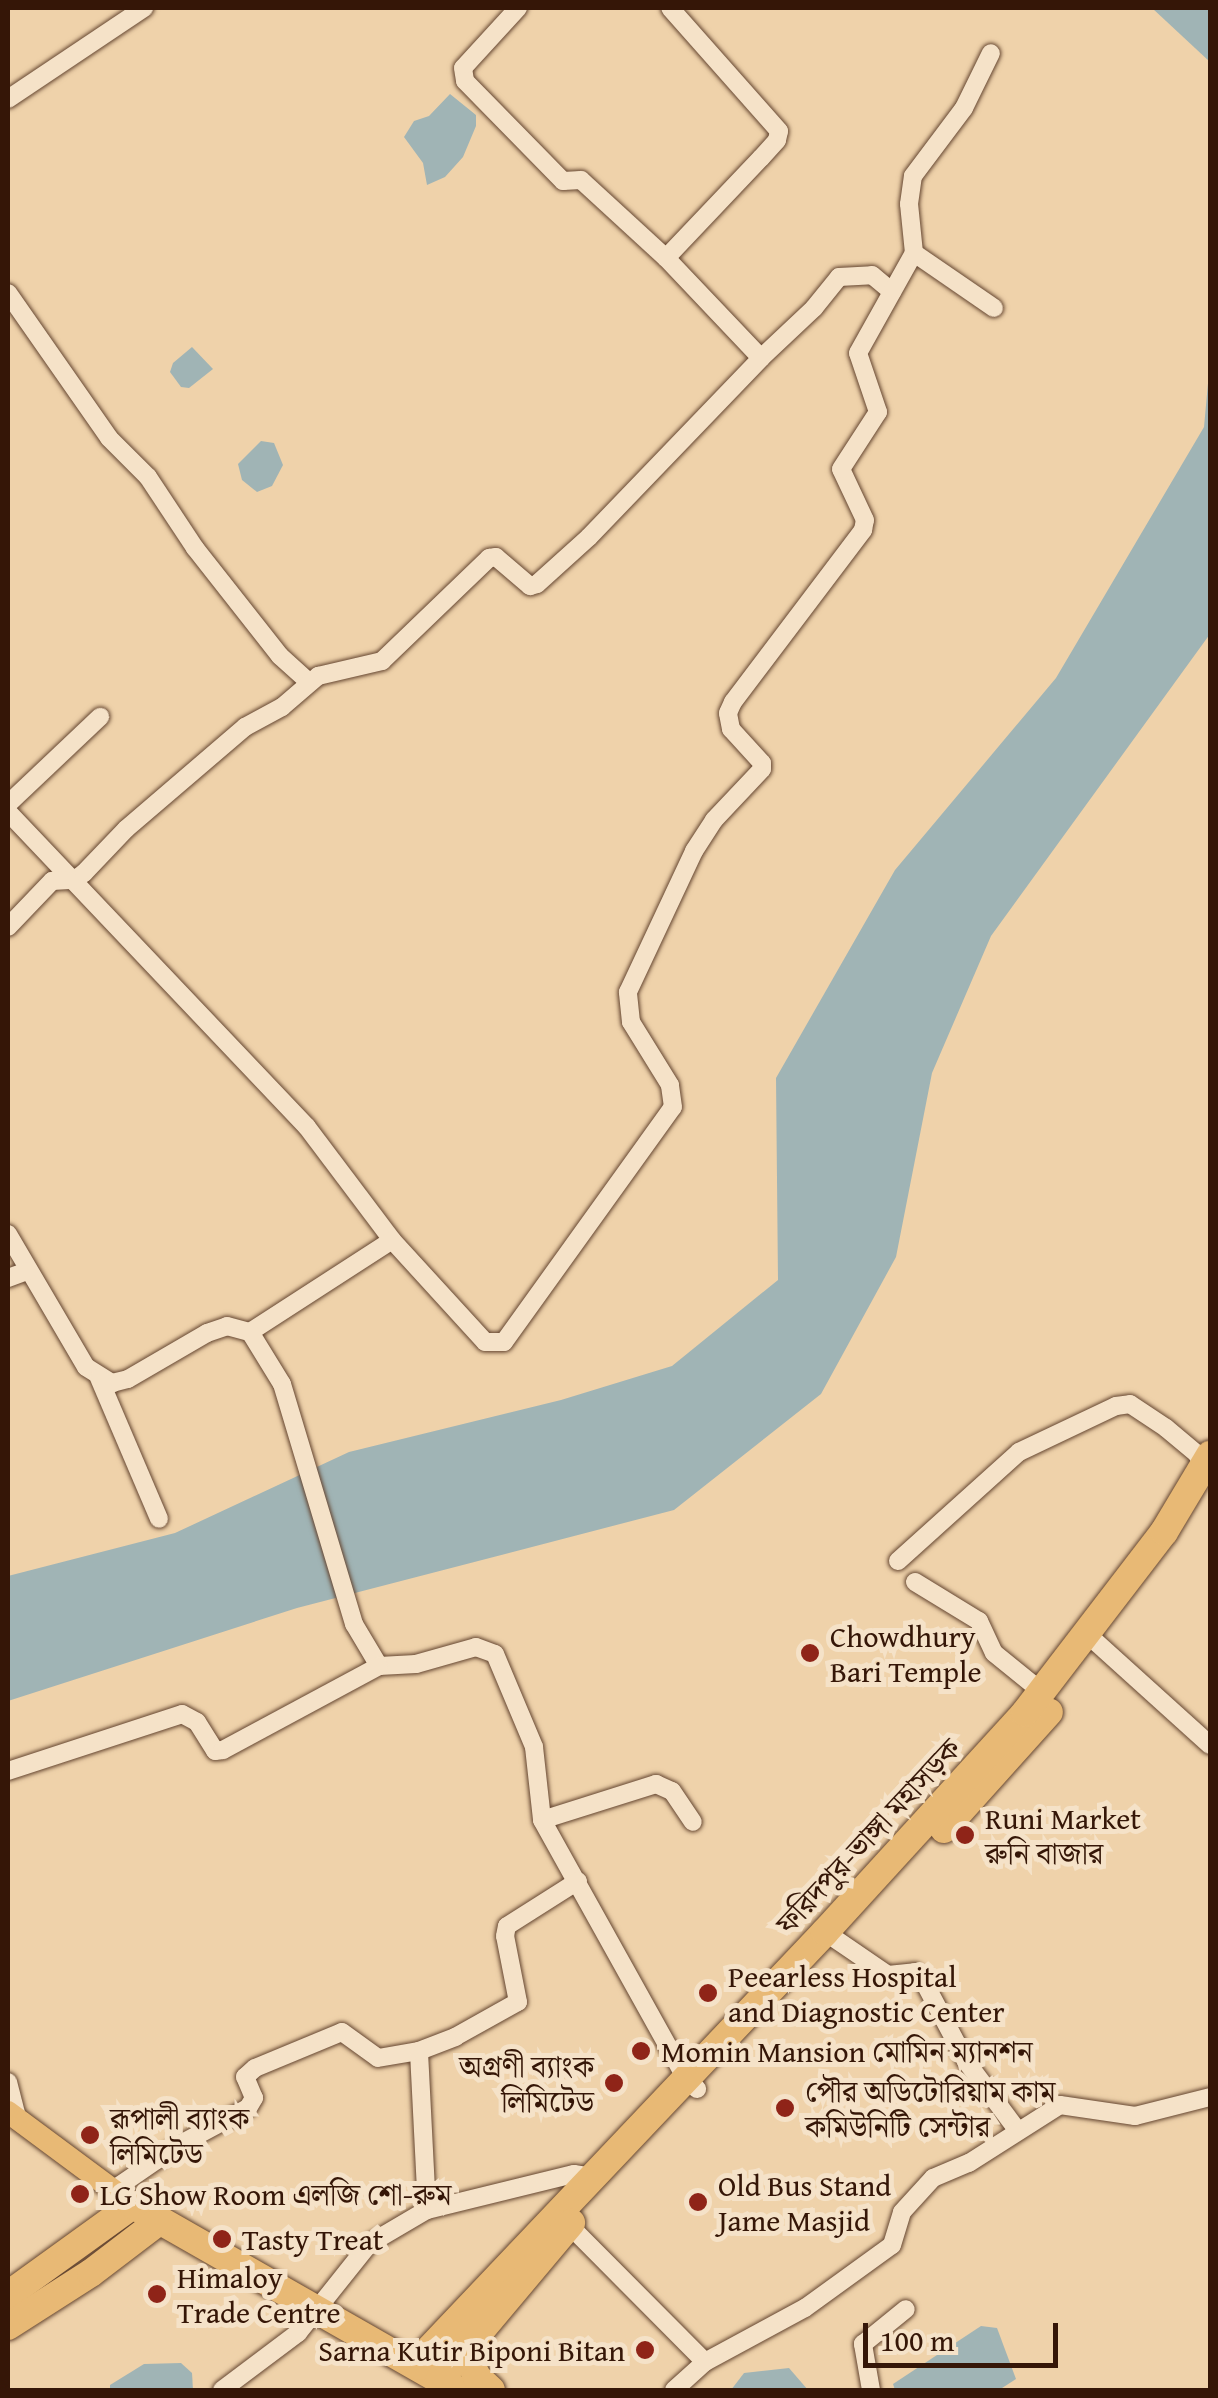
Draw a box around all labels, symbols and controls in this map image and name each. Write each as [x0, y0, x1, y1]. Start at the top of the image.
place label: Chowdhury Bari Temple [830, 1618, 981, 1688]
marker: Chowdhury Bari Temple [799, 1642, 821, 1664]
street label: ফরিদপুর-ভাঙ্গা মহাসড়ক [768, 1731, 968, 1941]
place label: Runi Market রুনি বাজার [985, 1800, 1141, 1870]
marker: Runi Market রুনি বাজার [954, 1824, 976, 1846]
place label: Peearless Hospital and Diagnostic Center [728, 1958, 1005, 2028]
marker: Peearless Hospital and Diagnostic Center [697, 1982, 719, 2004]
place label: Momin Mansion মোমিন ম্যানশন [661, 2033, 1033, 2069]
marker: Momin Mansion মোমিন ম্যানশন [630, 2040, 652, 2062]
place label: অগ্রণী ব্যাংক লিমিটেড [459, 2048, 594, 2118]
marker: অগ্রণী ব্যাংক লিমিটেড [603, 2072, 625, 2094]
place label: পৌর অডিটোরিয়াম কাম কমিউনিটি সেন্টার [805, 2073, 1056, 2144]
marker: পৌর অডিটোরিয়াম কাম কমিউনিটি সেন্টার [774, 2097, 796, 2119]
place label: রূপালী ব্যাংক লিমিটেড [110, 2100, 249, 2170]
marker: রূপালী ব্যাংক লিমিটেড [79, 2124, 101, 2146]
place label: Old Bus Stand Jame Masjid [718, 2167, 891, 2238]
place label: LG Show Room এলজি শো-রুম [100, 2176, 452, 2212]
marker: LG Show Room এলজি শো-রুম [69, 2183, 91, 2205]
marker: Old Bus Stand Jame Masjid [687, 2191, 709, 2213]
place label: Tasty Treat [242, 2221, 383, 2257]
marker: Tasty Treat [211, 2228, 233, 2250]
place label: Himaloy Trade Centre [177, 2259, 341, 2330]
marker: Himaloy Trade Centre [146, 2283, 168, 2305]
scale bar [868, 2303, 1063, 2365]
text: 100 m [880, 2318, 954, 2362]
place label: Sarna Kutir Biponi Bitan [318, 2332, 625, 2368]
marker: Sarna Kutir Biponi Bitan [634, 2339, 656, 2361]

